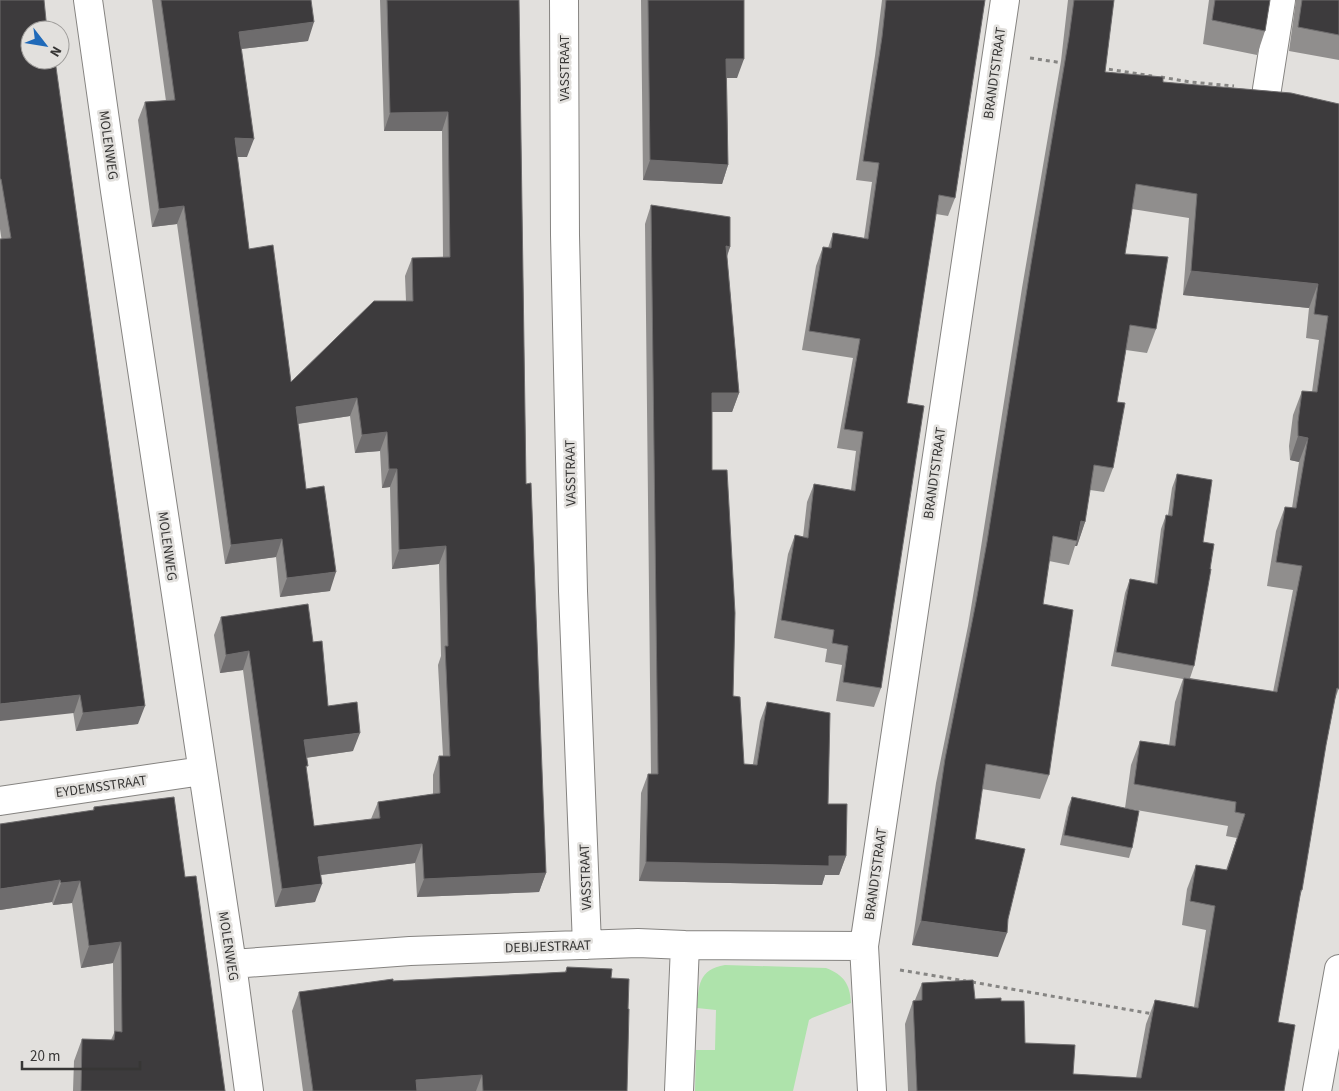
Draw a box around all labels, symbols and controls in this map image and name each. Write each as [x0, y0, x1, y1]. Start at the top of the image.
north arrow [20, 20, 70, 70]
street label: BRANDTSTRAAT [979, 25, 1011, 120]
street label: VASSTRAAT [555, 34, 575, 101]
text: N [44, 42, 66, 60]
street label: MOLENWEG [93, 109, 123, 181]
street label: BRANDTSTRAAT [919, 425, 951, 520]
street label: VASSTRAAT [560, 439, 582, 506]
street label: MOLENWEG [152, 510, 182, 582]
street label: EYDEMSSTRAAT [54, 771, 149, 803]
street label: BRANDTSTRAAT [860, 826, 892, 921]
street label: VASSTRAAT [575, 843, 597, 910]
street label: MOLENWEG [213, 910, 243, 982]
street label: DEBIJESTRAAT [504, 935, 592, 959]
scale bar [22, 1038, 140, 1070]
text: 20 m [30, 1046, 60, 1067]

